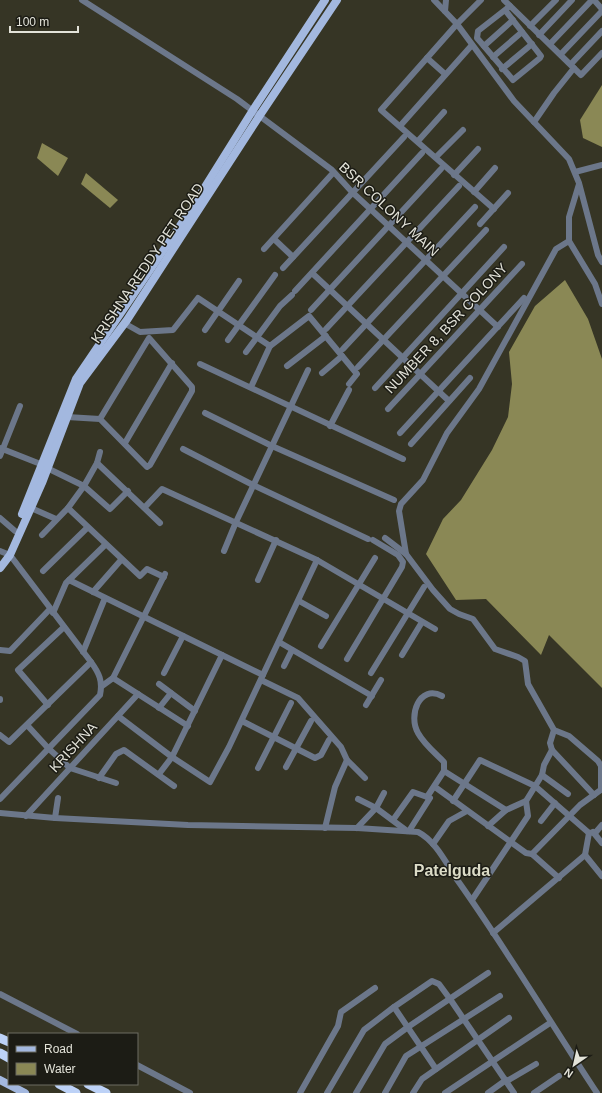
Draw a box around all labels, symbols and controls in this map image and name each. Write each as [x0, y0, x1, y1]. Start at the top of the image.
scale bar [10, 8, 78, 34]
text: 100 m [16, 15, 49, 29]
street label: BSR COLONY MAIN [336, 159, 442, 259]
street label: KRISHNA REDDY PET ROAD [87, 180, 207, 346]
street label: NUMBER 8, BSR COLONY [382, 259, 511, 396]
street label: KRISHNA [46, 718, 101, 775]
district label: Patelguda [414, 862, 490, 879]
legend [8, 1033, 138, 1085]
text: Road [44, 1042, 73, 1056]
north arrow [554, 1045, 594, 1085]
text: Water [44, 1062, 76, 1076]
text: N [562, 1066, 575, 1080]

